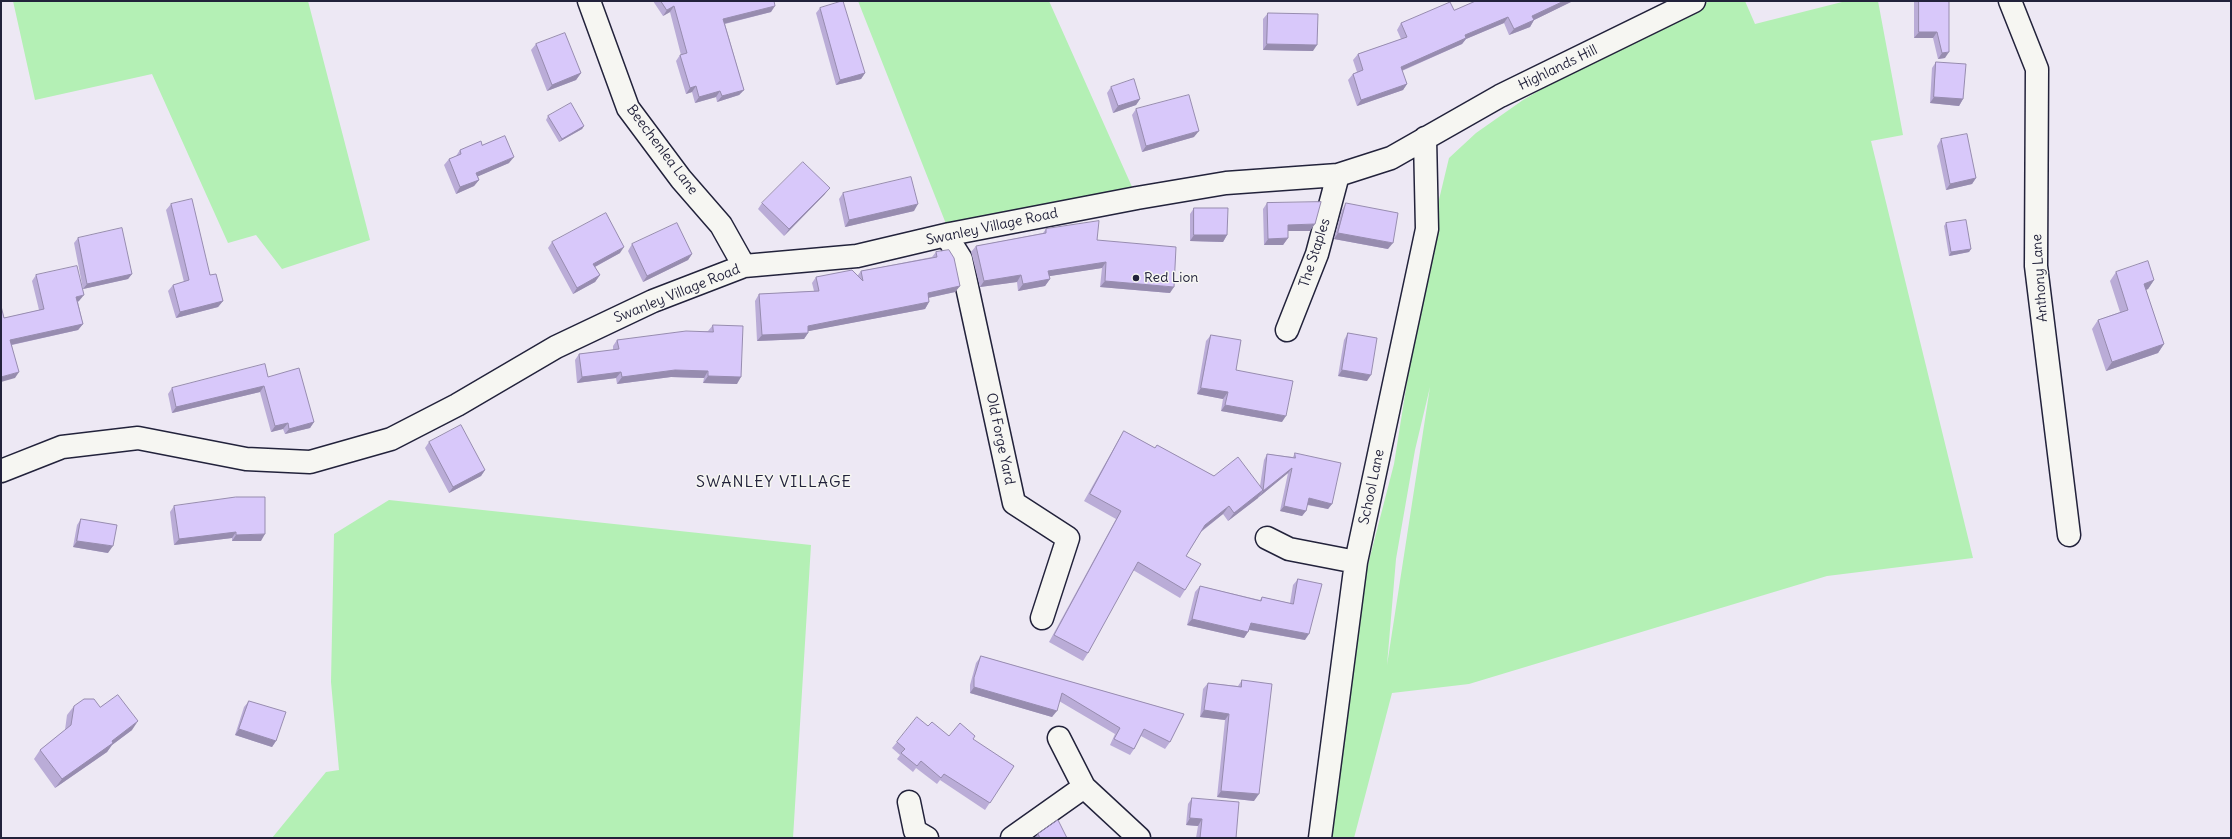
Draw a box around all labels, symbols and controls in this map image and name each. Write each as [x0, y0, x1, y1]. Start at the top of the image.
street label: Highlands Hill [1516, 42, 1600, 94]
street label: Beechenlea Lane [623, 102, 701, 198]
street label: Swanley Village Road [925, 205, 1059, 249]
street label: The Staples [1296, 216, 1334, 290]
street label: Anthony Lane [2029, 233, 2051, 323]
street label: Swanley Village Road [612, 261, 742, 327]
place label: Red Lion [1144, 270, 1198, 286]
marker: Red Lion [1131, 273, 1141, 283]
street label: Old Forge Yard [982, 392, 1018, 486]
street label: School Lane [1356, 448, 1388, 526]
district label: SWANLEY VILLAGE [696, 472, 852, 492]

